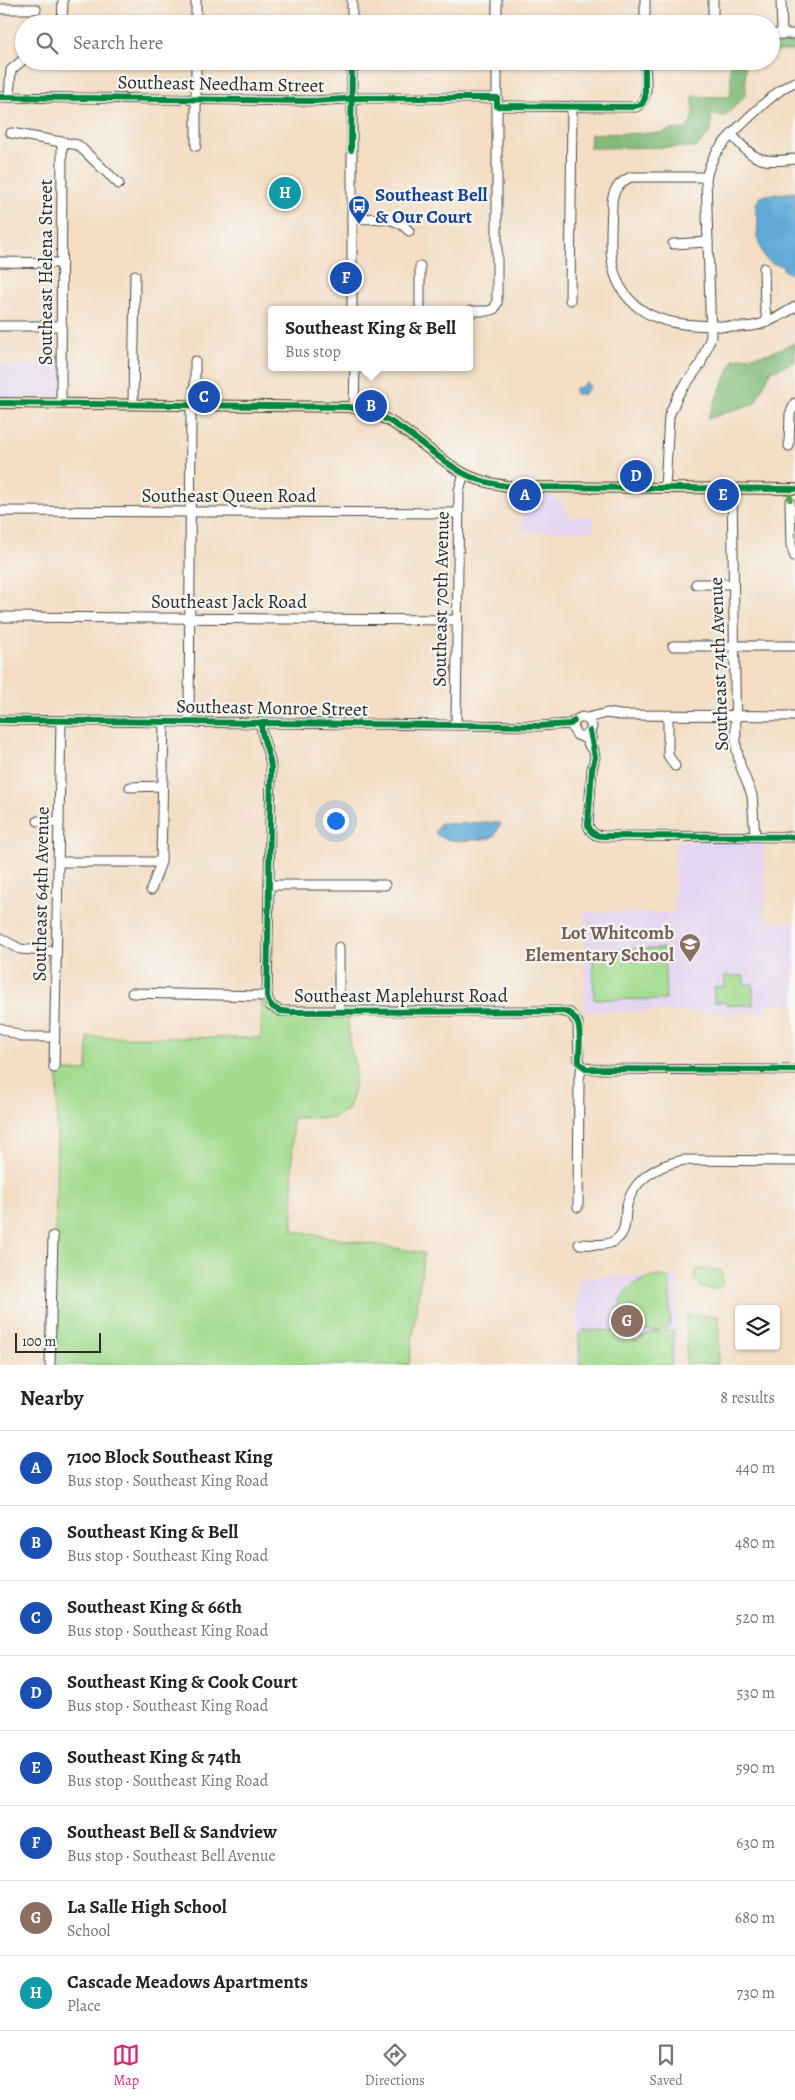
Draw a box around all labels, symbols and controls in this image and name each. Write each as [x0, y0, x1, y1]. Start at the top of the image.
search box [15, 15, 780, 70]
icon: search [33, 29, 61, 57]
text: Search here [73, 30, 163, 56]
street label: Southeast Needham Street [117, 69, 325, 99]
pin: H [269, 174, 301, 212]
street label: Southeast Helena Street [33, 179, 59, 365]
place label: Southeast Bell & Our Court [375, 182, 488, 230]
bus stop icon: Southeast Bell & Our Court [347, 194, 371, 225]
pin: F [330, 259, 362, 297]
popup [268, 306, 473, 371]
text: Southeast King & Bell [285, 315, 456, 341]
text: Bus stop [285, 341, 341, 363]
pin: C [188, 378, 220, 416]
pin: B [355, 387, 387, 425]
pin: D [620, 457, 652, 495]
pin: A [509, 476, 541, 514]
pin: E [707, 476, 739, 514]
street label: Southeast Queen Road [141, 483, 317, 509]
street label: Southeast 70th Avenue [426, 511, 456, 687]
street label: Southeast 74th Avenue [703, 576, 735, 752]
street label: Southeast Jack Road [151, 589, 308, 615]
street label: Southeast Monroe Street [176, 693, 368, 723]
street label: Southeast 64th Avenue [26, 806, 56, 982]
your location [323, 808, 349, 834]
place label: Lot Whitcomb Elementary School [525, 920, 674, 968]
school or university icon: Lot Whitcomb Elementary School [678, 932, 702, 963]
street label: Southeast Maplehurst Road [294, 983, 509, 1009]
pin: G [611, 1302, 643, 1340]
map controls [735, 1305, 780, 1350]
button: layers [735, 1305, 780, 1350]
scale bar [15, 1330, 101, 1353]
text: 100 m [22, 1332, 56, 1351]
text: Nearby [20, 1384, 83, 1412]
text: 8 results [720, 1387, 775, 1409]
text: 7100 Block Southeast King [67, 1444, 273, 1470]
text: A [31, 1457, 41, 1479]
text: 440 m [735, 1457, 775, 1479]
text: Bus stop · Southeast King Road [67, 1470, 268, 1492]
text: Southeast King & Bell [67, 1519, 238, 1545]
text: B [31, 1532, 41, 1554]
text: 480 m [735, 1532, 775, 1554]
text: Bus stop · Southeast King Road [67, 1545, 268, 1567]
text: Southeast King & 66th [67, 1594, 242, 1620]
text: C [31, 1607, 41, 1629]
text: 520 m [736, 1607, 775, 1629]
text: Bus stop · Southeast King Road [67, 1620, 268, 1642]
text: Southeast King & Cook Court [67, 1669, 298, 1695]
text: D [30, 1682, 42, 1704]
text: 530 m [736, 1682, 775, 1704]
text: Bus stop · Southeast King Road [67, 1695, 268, 1717]
text: Southeast King & 74th [67, 1744, 241, 1770]
text: E [31, 1757, 41, 1779]
text: 590 m [736, 1757, 775, 1779]
text: Bus stop · Southeast King Road [67, 1770, 268, 1792]
text: Southeast Bell & Sandview [67, 1819, 277, 1845]
text: F [32, 1832, 40, 1854]
text: 630 m [736, 1832, 775, 1854]
text: Bus stop · Southeast Bell Avenue [67, 1845, 276, 1867]
text: La Salle High School [67, 1894, 227, 1920]
text: G [31, 1907, 41, 1929]
text: 680 m [735, 1907, 775, 1929]
text: School [67, 1920, 110, 1942]
text: Cascade Meadows Apartments [67, 1969, 308, 1995]
text: H [30, 1982, 42, 2004]
text: 730 m [737, 1982, 775, 2004]
text: Place [67, 1995, 101, 2017]
tab: Map [112, 2041, 140, 2090]
tab: Directions [365, 2041, 425, 2090]
tab: Saved [650, 2041, 683, 2090]

